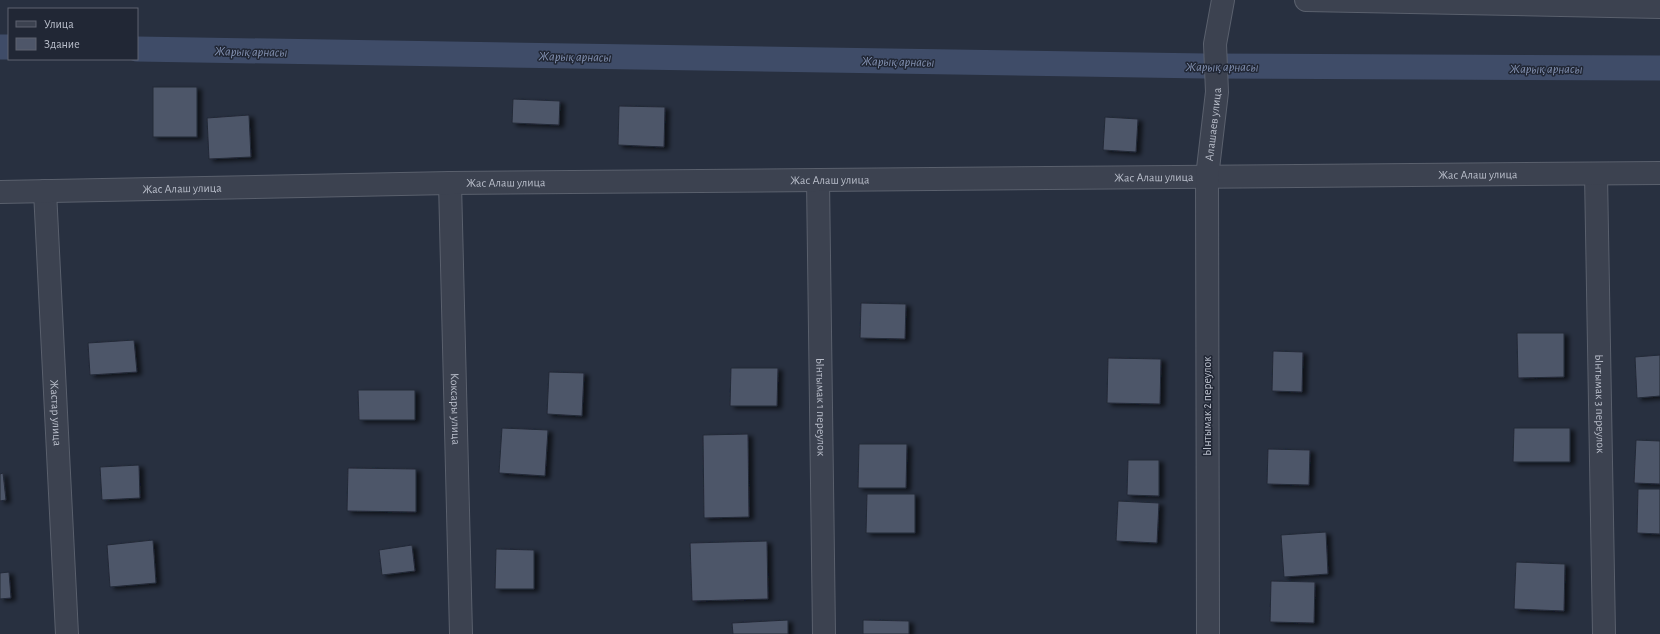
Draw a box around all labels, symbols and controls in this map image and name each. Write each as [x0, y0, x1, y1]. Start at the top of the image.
legend [8, 8, 138, 60]
text: Улица [44, 18, 74, 30]
text: Здание [44, 38, 80, 50]
water label: Жарық арнасы [214, 45, 287, 60]
water label: Жарық арнасы [538, 50, 611, 65]
water label: Жарық арнасы [861, 55, 934, 70]
water label: Жарық арнасы [1186, 61, 1258, 74]
water label: Жарық арнасы [1510, 63, 1582, 76]
street label: Алашаев улица [1203, 87, 1223, 162]
street label: Жас Алаш улица [1438, 168, 1518, 181]
street label: Жас Алаш улица [1114, 171, 1194, 184]
street label: Жас Алаш улица [790, 174, 870, 187]
street label: Жас Алаш улица [466, 176, 546, 189]
street label: Жас Алаш улица [142, 182, 222, 195]
street label: Ынтымак 3 переулок [1593, 354, 1607, 454]
street label: Ынтымак 2 переулок [1201, 356, 1214, 456]
street label: Ынтымак 1 переулок [814, 358, 828, 457]
street label: Коксары улица [449, 373, 462, 446]
street label: Жастар улица [48, 379, 64, 447]

